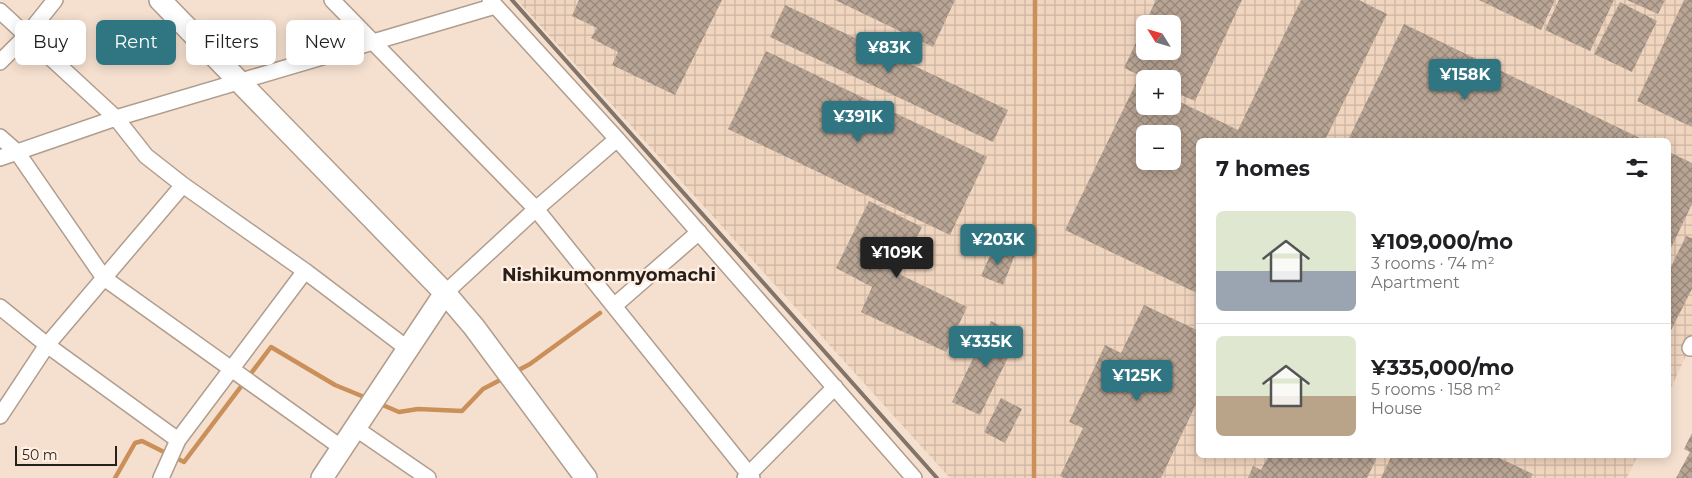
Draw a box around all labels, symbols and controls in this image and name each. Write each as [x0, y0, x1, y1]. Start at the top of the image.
north arrow [1136, 15, 1181, 60]
map controls [1136, 15, 1181, 170]
chip: Buy [15, 20, 86, 65]
chip: Rent [96, 20, 176, 65]
chip: Filters [186, 20, 276, 65]
chip: New [286, 20, 364, 65]
pin: ¥83K [859, 32, 919, 74]
text: ¥83K [867, 38, 911, 57]
pin: ¥158K [1430, 58, 1500, 101]
text: ¥158K [1440, 65, 1490, 84]
button: + [1136, 70, 1181, 115]
pin: ¥391K [823, 100, 893, 143]
text: ¥391K [833, 107, 883, 126]
button: − [1136, 125, 1181, 170]
icon: filters [1623, 154, 1651, 182]
text: 7 homes [1216, 156, 1310, 181]
pin: ¥203K [963, 224, 1033, 266]
text: ¥109,000/mo [1371, 229, 1513, 254]
text: ¥203K [971, 230, 1025, 249]
icon: home [1256, 231, 1316, 291]
pin: ¥109K [862, 236, 932, 279]
text: ¥109K [871, 243, 923, 262]
text: 3 rooms · 74 m² [1371, 254, 1495, 273]
district label: Nishikumonmyomachi [502, 264, 716, 286]
text: Apartment [1371, 273, 1460, 292]
pin: ¥335K [951, 326, 1021, 368]
text: ¥335K [960, 332, 1012, 351]
text: ¥335,000/mo [1371, 355, 1514, 380]
icon: home [1256, 356, 1316, 416]
pin: ¥125K [1102, 360, 1172, 402]
text: ¥125K [1112, 366, 1162, 385]
text: 5 rooms · 158 m² [1371, 380, 1501, 399]
text: House [1371, 399, 1422, 418]
scale bar [15, 443, 118, 466]
text: 50 m [22, 446, 58, 464]

